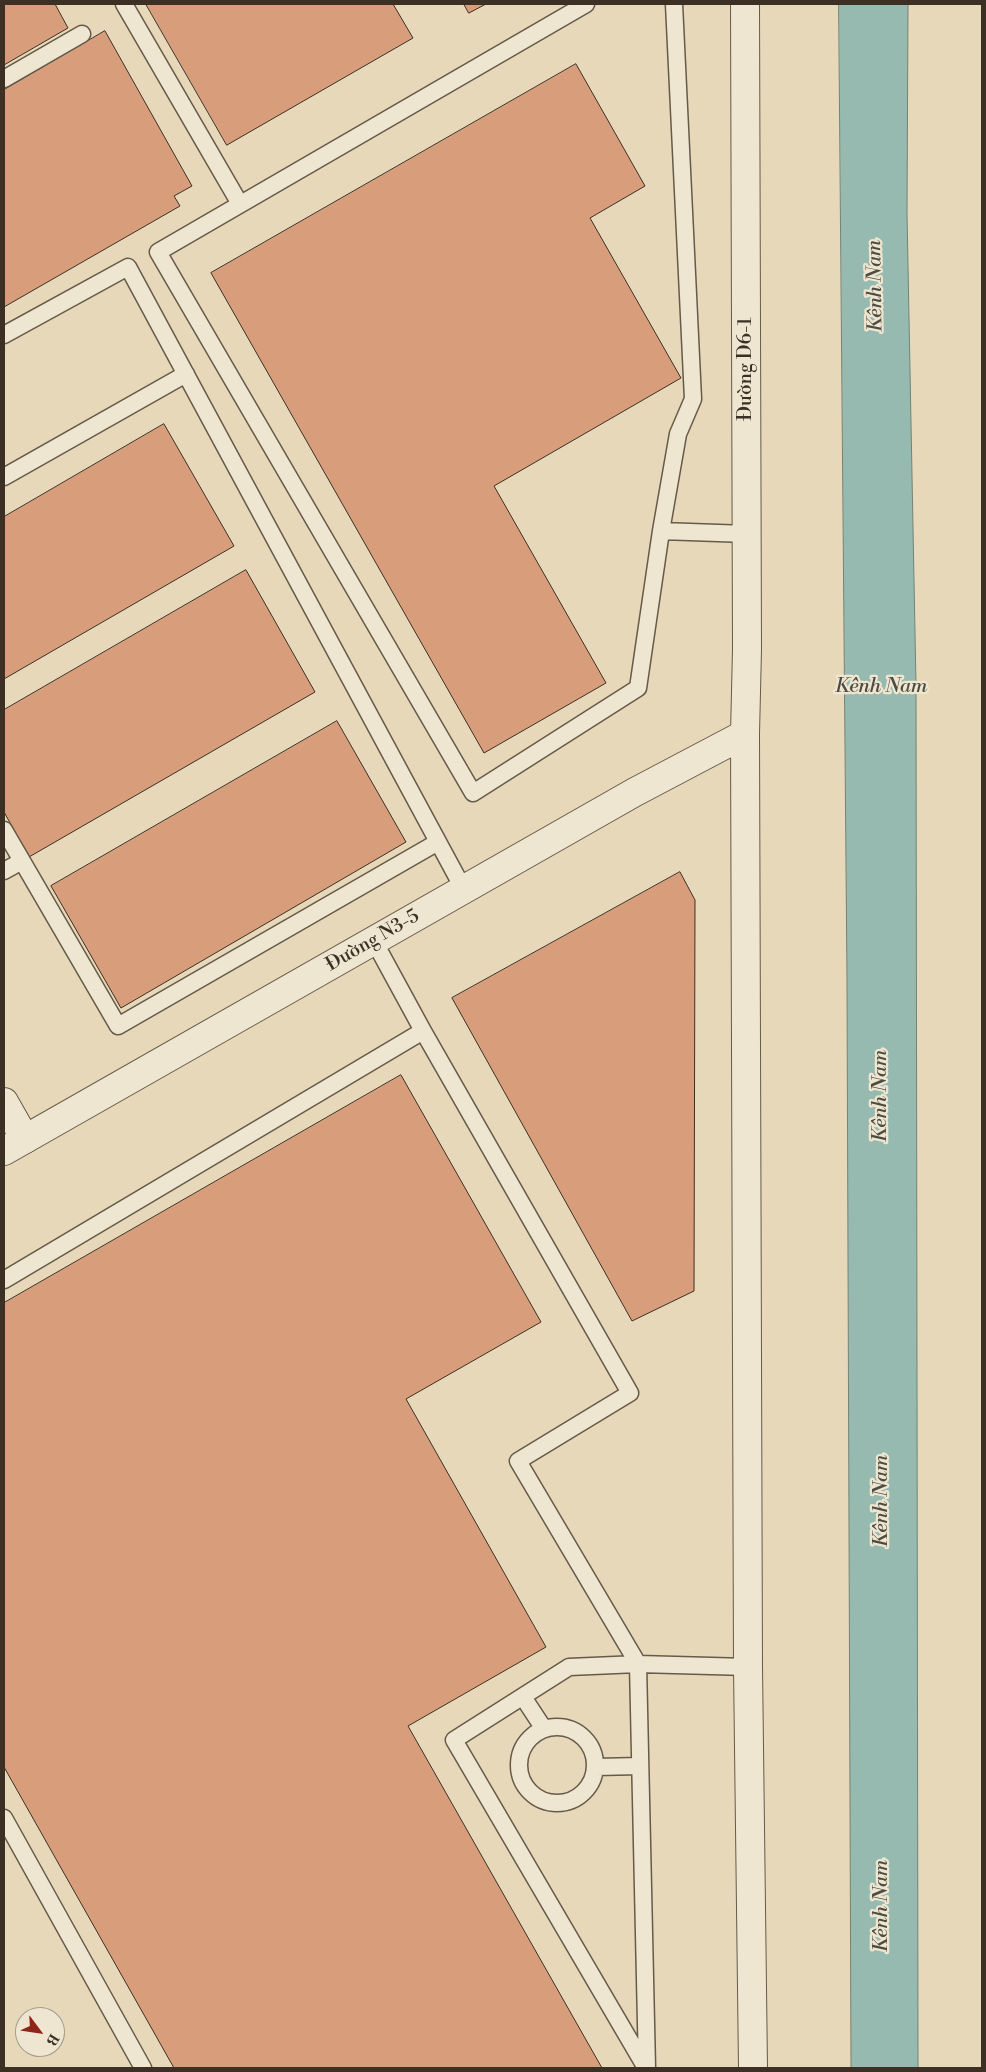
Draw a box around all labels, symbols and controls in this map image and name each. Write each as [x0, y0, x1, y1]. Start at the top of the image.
water label: Kênh Nam [863, 240, 889, 332]
street label: Đường D6-1 [735, 317, 757, 421]
water label: Kênh Nam [835, 675, 927, 699]
street label: Đường N3-5 [322, 905, 424, 977]
water label: Kênh Nam [869, 1050, 893, 1142]
water label: Kênh Nam [870, 1455, 894, 1547]
water label: Kênh Nam [870, 1860, 894, 1952]
north arrow [15, 2007, 65, 2057]
text: B [42, 2030, 62, 2048]

